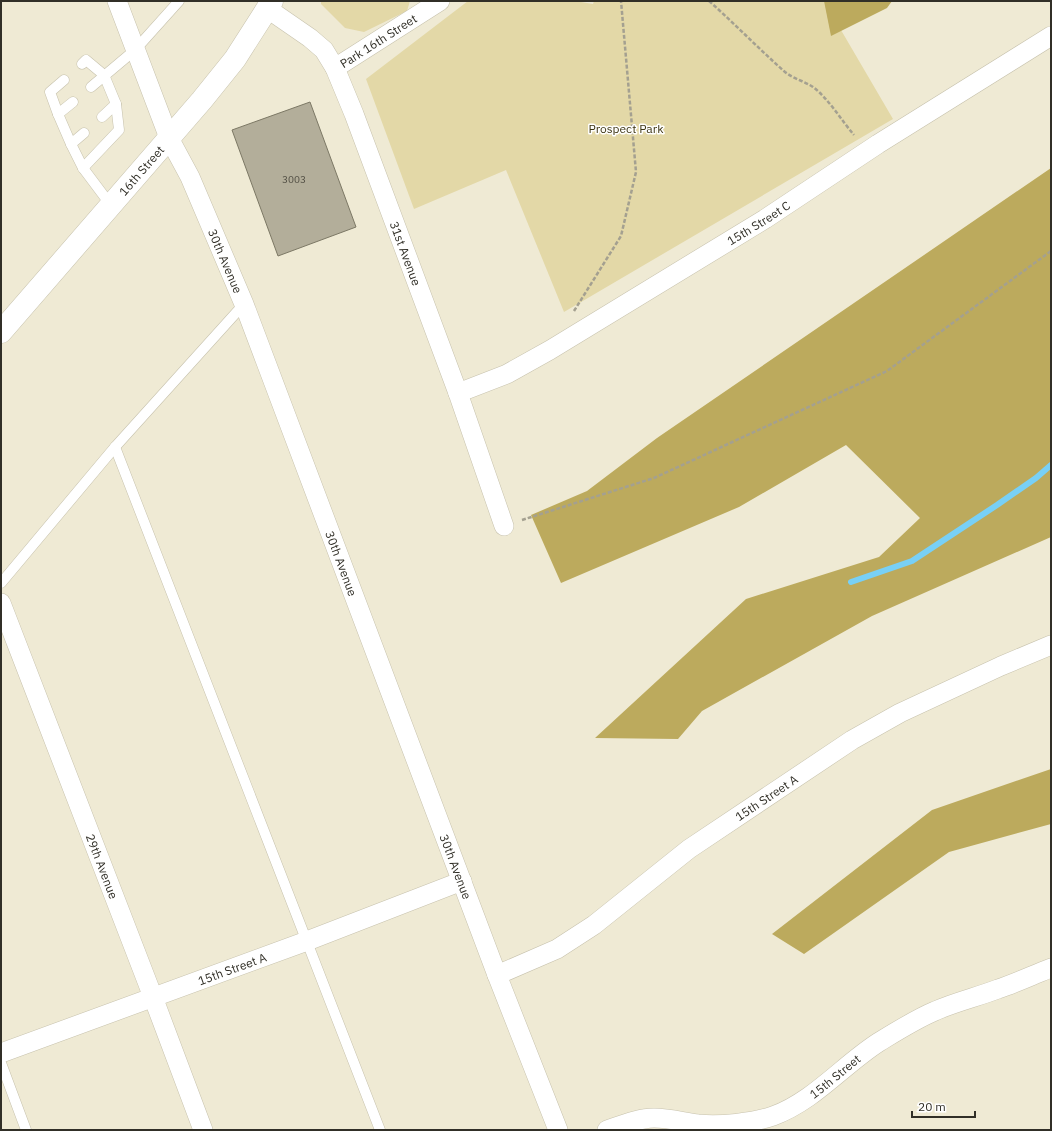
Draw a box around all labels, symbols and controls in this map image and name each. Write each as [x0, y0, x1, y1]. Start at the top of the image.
street label: Park 16th Street [337, 10, 419, 71]
park label: Prospect Park [589, 121, 664, 136]
street label: 16th Street [115, 142, 167, 198]
house number: 3003 [282, 173, 306, 186]
street label: 15th Street C [724, 197, 793, 248]
street label: 31st Avenue [387, 219, 425, 288]
street label: 30th Avenue [205, 226, 246, 296]
street label: 30th Avenue [323, 529, 361, 598]
street label: 15th Street A [732, 771, 800, 824]
street label: 29th Avenue [83, 831, 122, 901]
street label: 30th Avenue [437, 832, 475, 902]
street label: 15th Street A [196, 949, 269, 988]
street label: 15th Street [806, 1051, 863, 1101]
scale bar [912, 1093, 975, 1119]
text: 20 m [918, 1099, 946, 1114]

